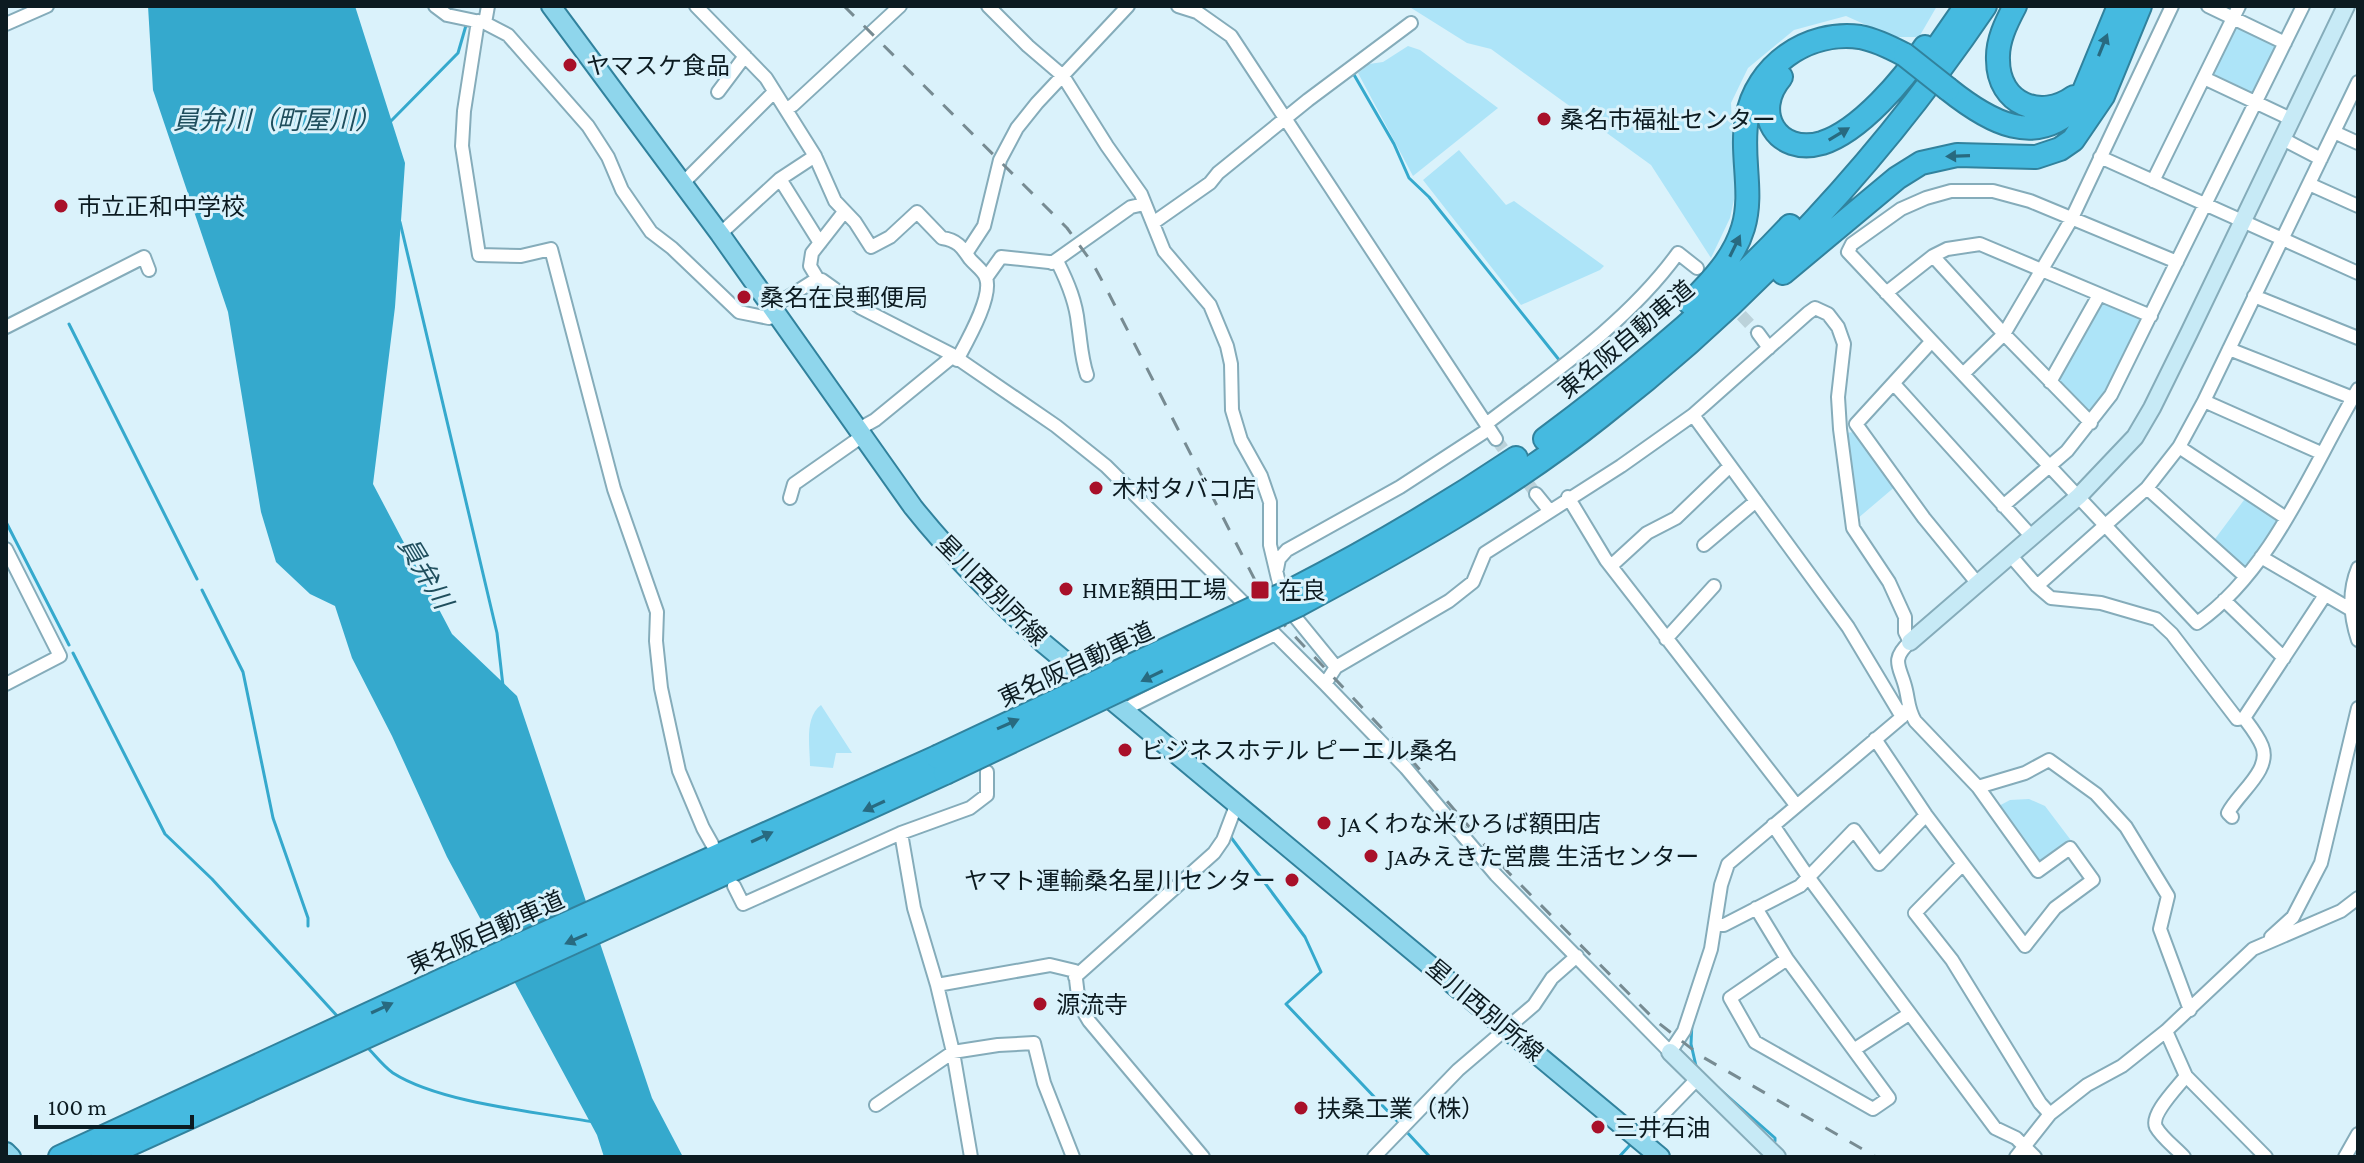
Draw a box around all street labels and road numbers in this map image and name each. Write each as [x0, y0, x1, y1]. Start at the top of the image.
street label: 東名阪自動車道 [1553, 275, 1699, 403]
street label: 星川西別所線 [932, 530, 1052, 650]
street label: 東名阪自動車道 [994, 616, 1158, 712]
street label: 東名阪自動車道 [404, 886, 568, 978]
street label: 星川西別所線 [1421, 953, 1549, 1067]

